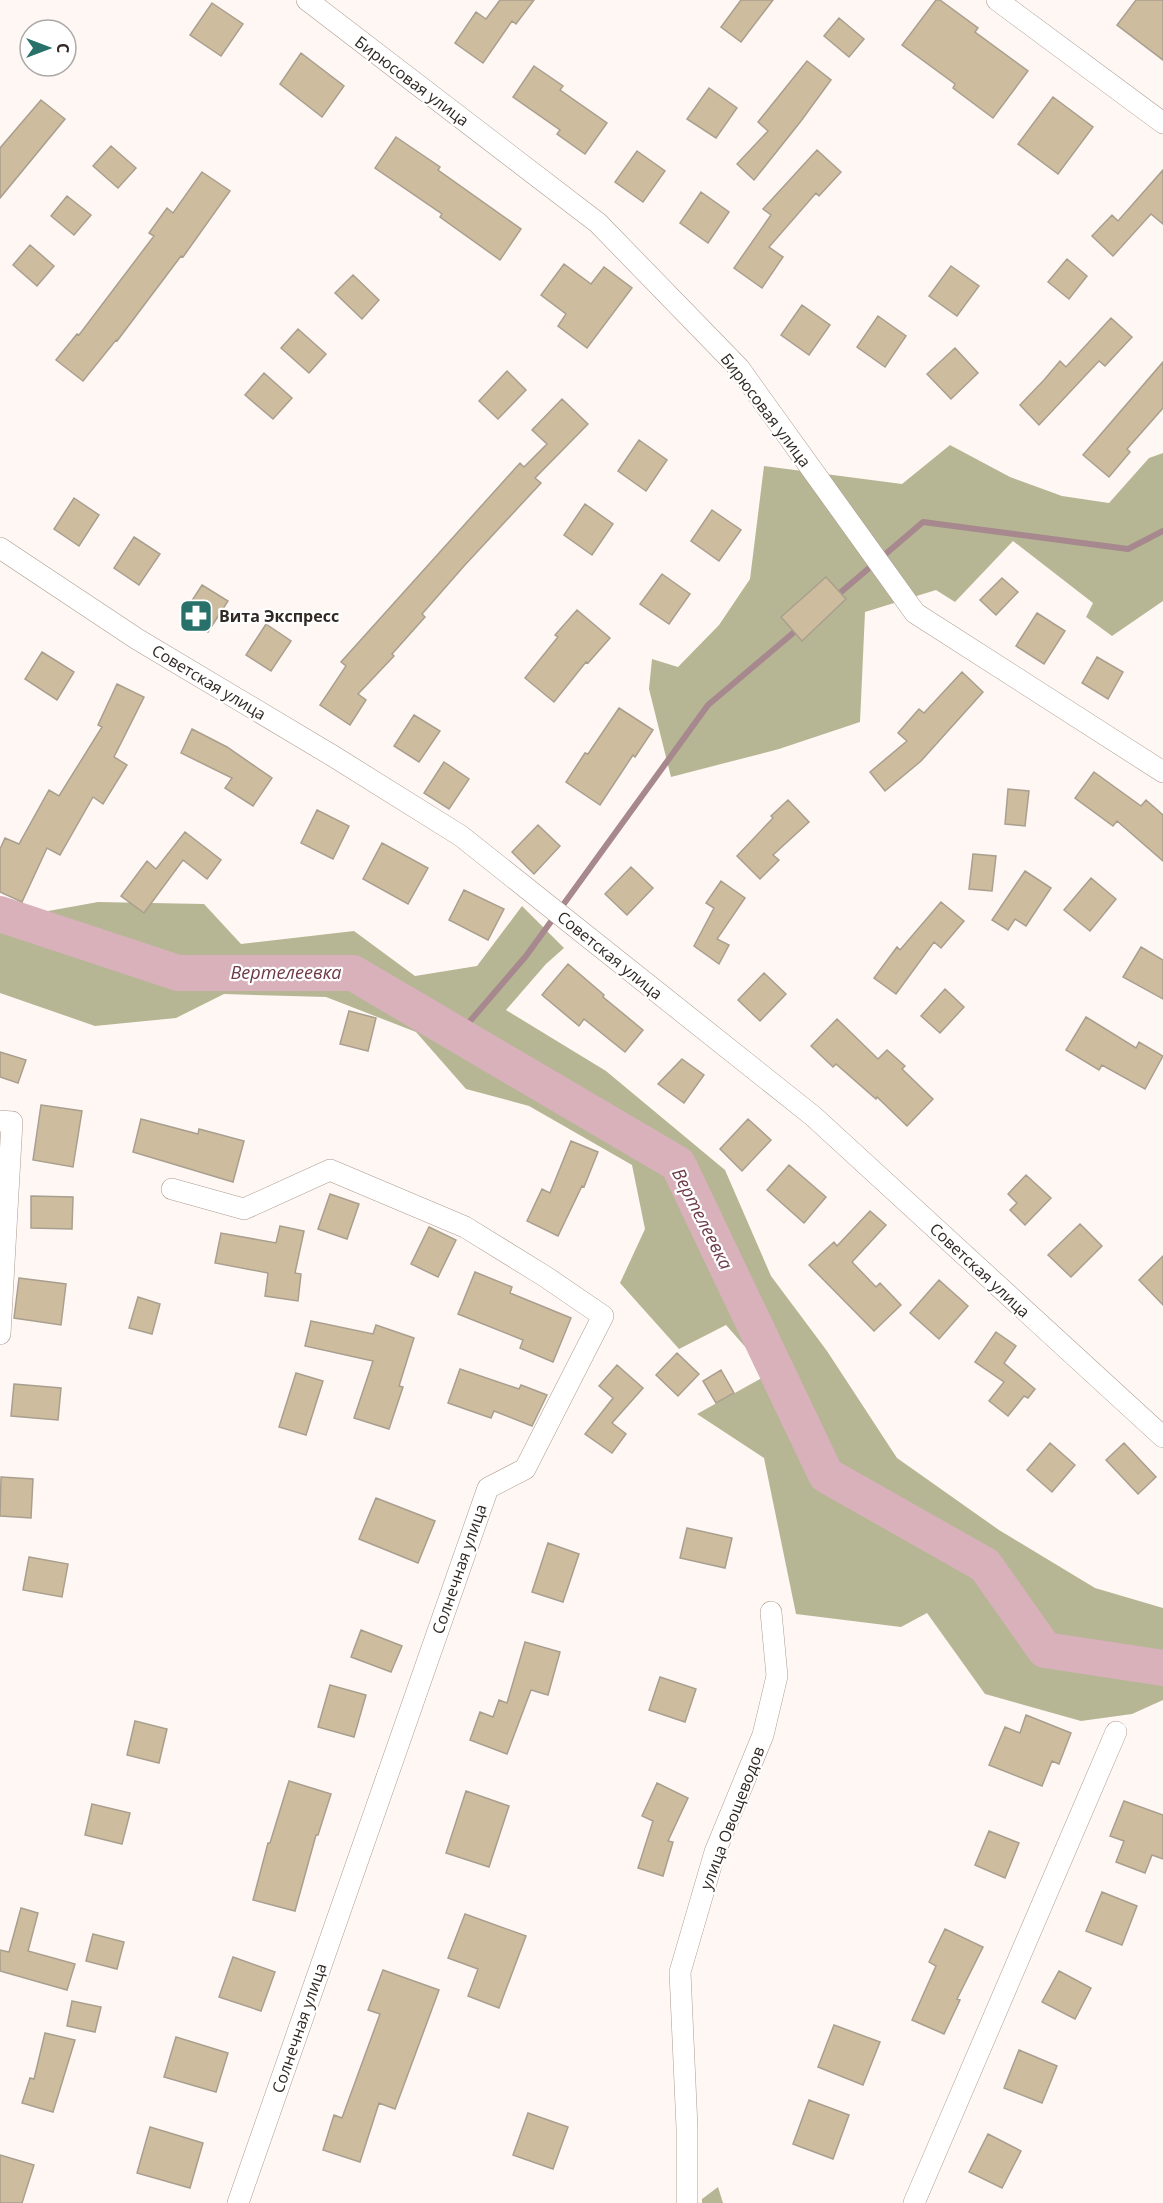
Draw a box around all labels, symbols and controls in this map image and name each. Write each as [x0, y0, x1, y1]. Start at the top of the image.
north arrow [18, 18, 78, 78]
street label: Бирюсовая улица [350, 31, 474, 131]
text: С [52, 43, 74, 53]
street label: Бирюсовая улица [716, 348, 816, 472]
pharmacy icon: Вита Экспресс [178, 598, 214, 634]
place label: Вита Экспресс [219, 605, 339, 627]
street label: Советская улица [148, 639, 270, 725]
street label: Советская улица [553, 906, 667, 1004]
water label: Вертелеевка [231, 960, 341, 984]
water label: Вертелеевка [667, 1164, 739, 1273]
street label: Советская улица [925, 1218, 1035, 1322]
street label: Солнечная улица [426, 1501, 492, 1637]
street label: улица Овощеводов [695, 1743, 769, 1893]
street label: Солнечная улица [266, 1960, 332, 2096]

